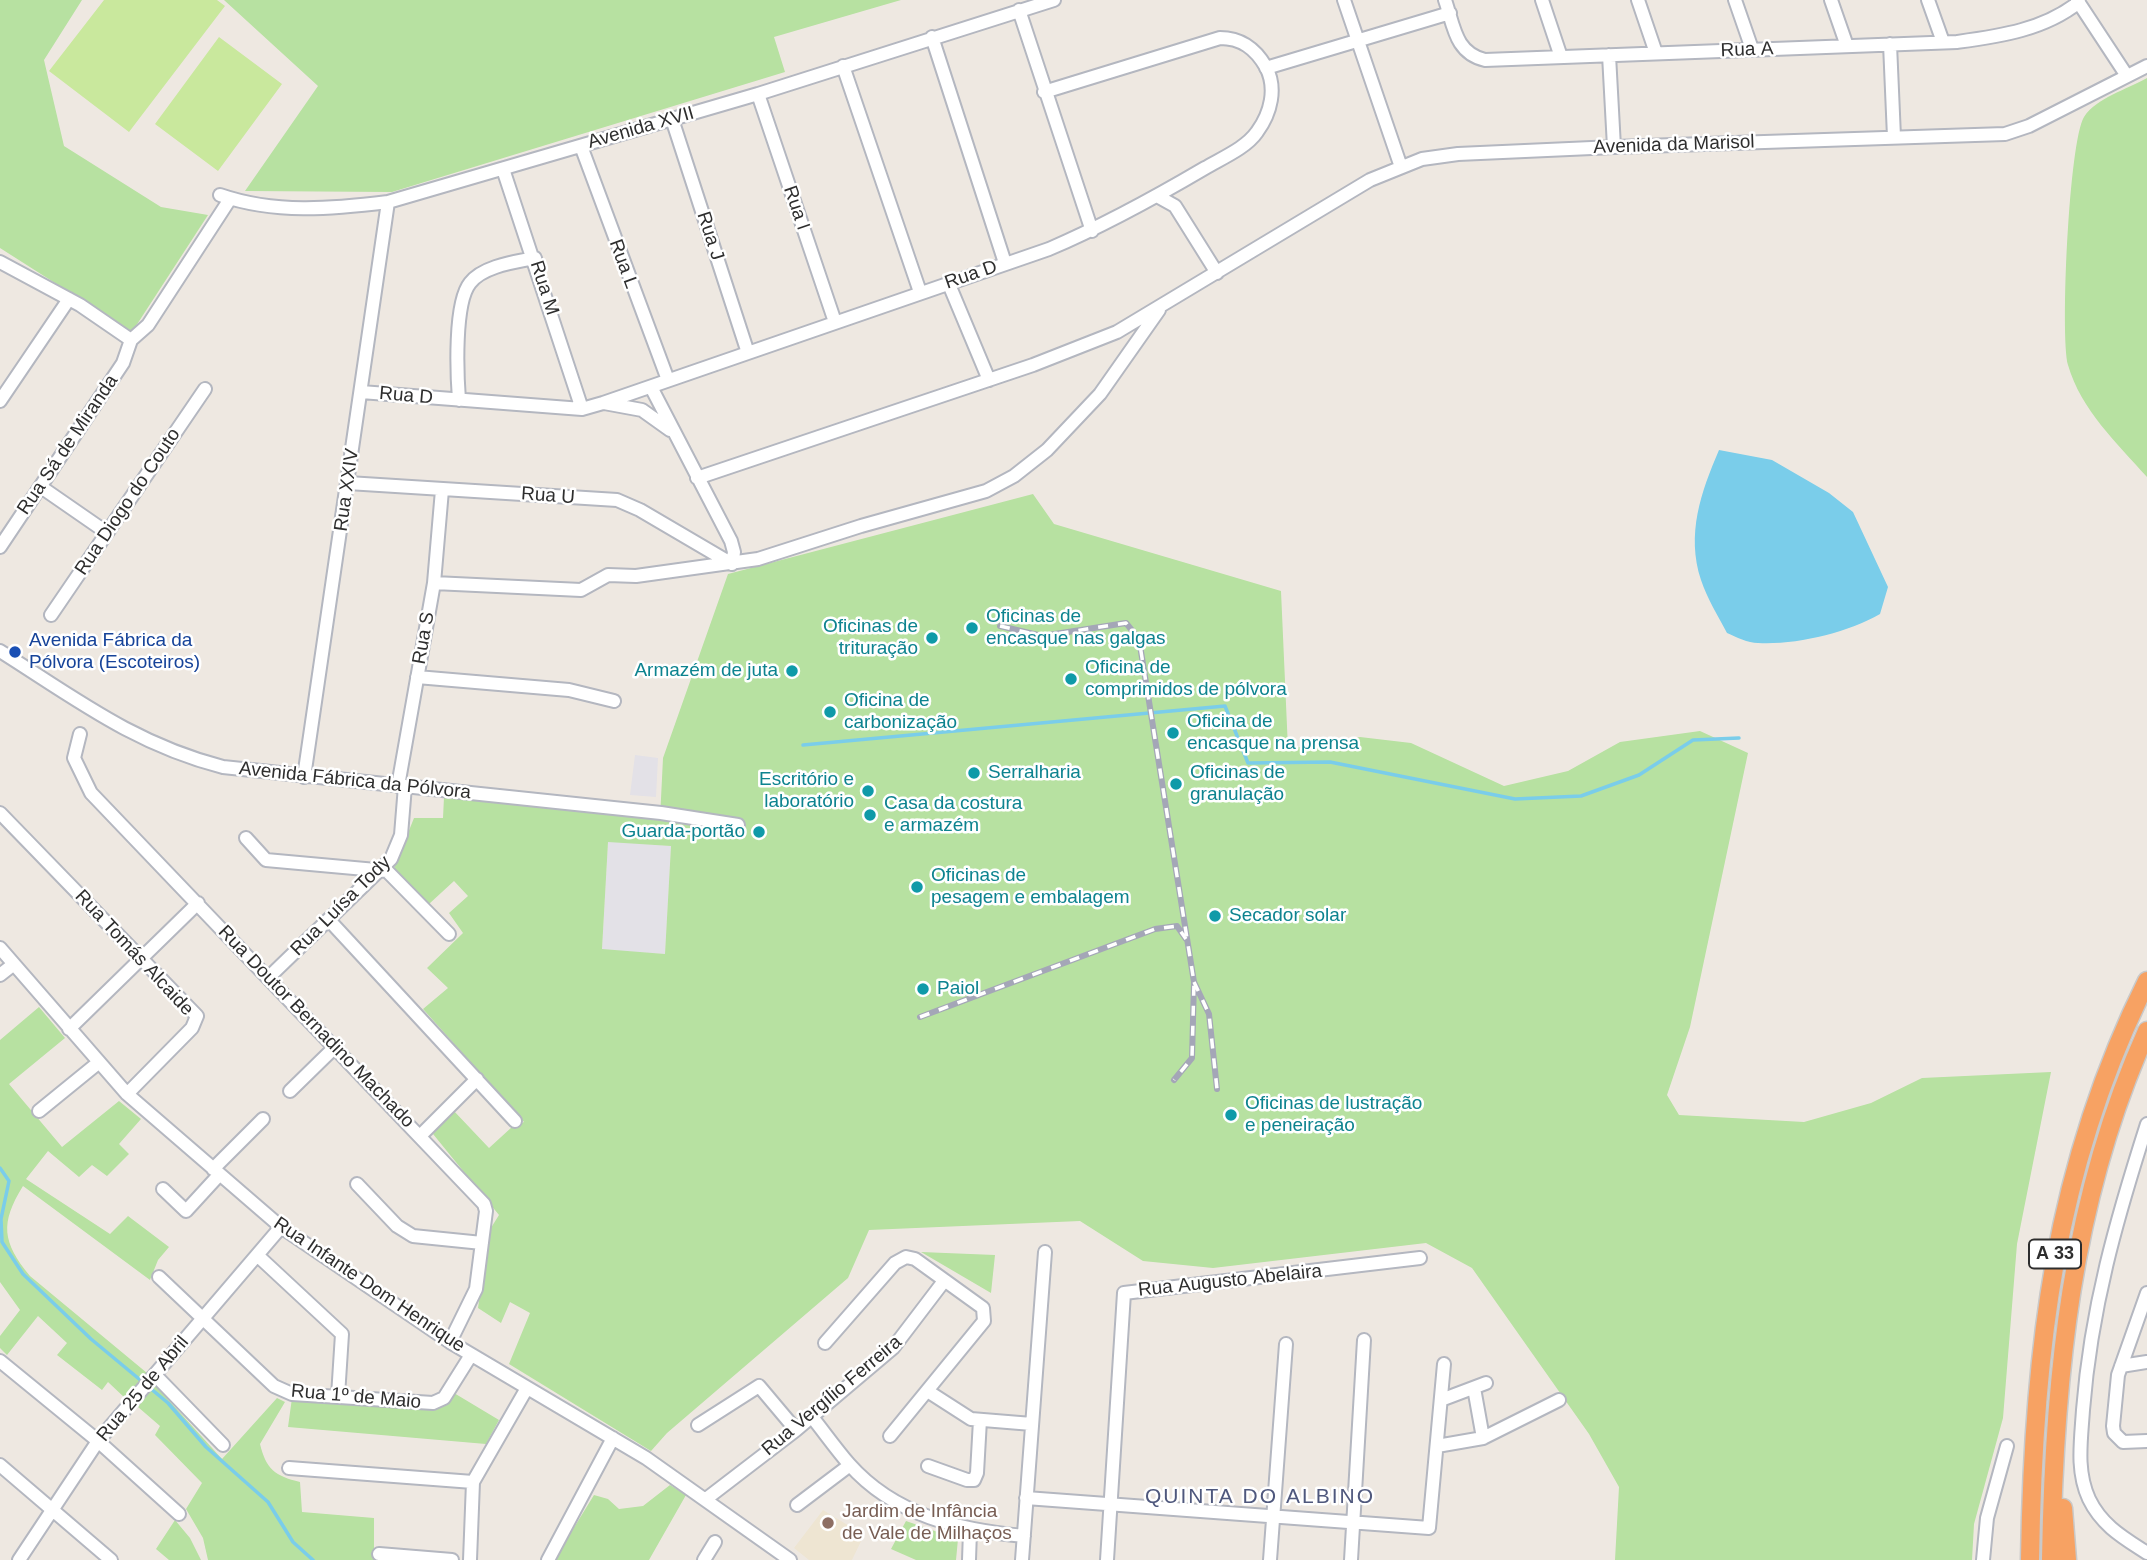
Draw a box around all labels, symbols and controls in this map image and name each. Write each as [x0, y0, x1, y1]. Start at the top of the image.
street label: Rua A [1720, 38, 1774, 62]
street label: Avenida XVII [585, 102, 697, 154]
street label: Avenida da Marisol [1593, 131, 1755, 159]
street label: Rua I [778, 183, 814, 233]
street label: Rua J [691, 209, 729, 263]
street label: Rua L [604, 236, 642, 292]
street label: Rua D [942, 255, 1000, 295]
street label: Rua M [525, 258, 563, 318]
street label: Rua Sá de Miranda [13, 371, 123, 519]
street label: Rua D [378, 382, 434, 410]
street label: Rua Diogo do Couto [70, 424, 186, 580]
street label: Rua XXIV [330, 447, 364, 533]
street label: Rua U [520, 483, 576, 509]
place label: Oficinas de encasque nas galgas [986, 606, 1166, 650]
street label: Rua S [408, 610, 440, 666]
place label: Oficinas de trituração [823, 616, 918, 660]
marker: Oficinas de encasque nas galgas [964, 620, 980, 636]
place label: Avenida Fábrica da Pólvora (Escoteiros) [29, 630, 200, 674]
marker: Oficinas de trituração [924, 630, 940, 646]
marker: Avenida Fábrica da Pólvora (Escoteiros) [7, 644, 23, 660]
place label: Oficina de comprimidos de pólvora [1085, 657, 1287, 701]
place label: Armazém de juta [634, 660, 778, 682]
marker: Armazém de juta [784, 663, 800, 679]
marker: Oficina de comprimidos de pólvora [1063, 671, 1079, 687]
place label: Oficina de carbonização [844, 690, 957, 734]
marker: Oficina de carbonização [822, 704, 838, 720]
place label: Oficina de encasque na prensa [1187, 711, 1359, 755]
marker: Oficina de encasque na prensa [1165, 725, 1181, 741]
street label: Avenida Fábrica da Pólvora [238, 757, 472, 805]
place label: Serralharia [988, 762, 1081, 784]
place label: Oficinas de granulação [1190, 762, 1285, 806]
marker: Serralharia [966, 765, 982, 781]
place label: Escritório e laboratório [759, 769, 854, 813]
marker: Oficinas de granulação [1168, 776, 1184, 792]
marker: Escritório e laboratório [860, 783, 876, 799]
place label: Casa da costura e armazém [884, 793, 1022, 837]
marker: Casa da costura e armazém [862, 807, 878, 823]
place label: Guarda-portão [621, 821, 745, 843]
marker: Guarda-portão [751, 824, 767, 840]
street label: Rua Luísa Tody [286, 851, 396, 961]
place label: Oficinas de pesagem e embalagem [931, 865, 1130, 909]
marker: Oficinas de pesagem e embalagem [909, 879, 925, 895]
street label: Rua Tomás Alcaide [70, 885, 198, 1021]
place label: Secador solar [1229, 905, 1346, 927]
marker: Secador solar [1207, 908, 1223, 924]
street label: Rua Doutor Bernadino Machado [213, 921, 419, 1133]
place label: Paiol [937, 978, 979, 1000]
marker: Paiol [915, 981, 931, 997]
place label: Oficinas de lustração e peneiração [1245, 1093, 1422, 1137]
marker: Oficinas de lustração e peneiração [1223, 1107, 1239, 1123]
street label: Rua Infante Dom Henrique [269, 1212, 469, 1358]
road number: A 33 [2029, 1240, 2081, 1268]
street label: Rua Augusto Abelaira [1137, 1260, 1323, 1302]
street label: Rua Vergílio Ferreira [758, 1331, 906, 1461]
street label: Rua 25 de Abril [92, 1332, 194, 1446]
street label: Rua 1º de Maio [290, 1380, 422, 1414]
district label: QUINTA DO ALBINO [1147, 1484, 1373, 1510]
place label: Jardim de Infância de Vale de Milhaços [842, 1501, 1012, 1545]
marker: Jardim de Infância de Vale de Milhaços [820, 1515, 836, 1531]

